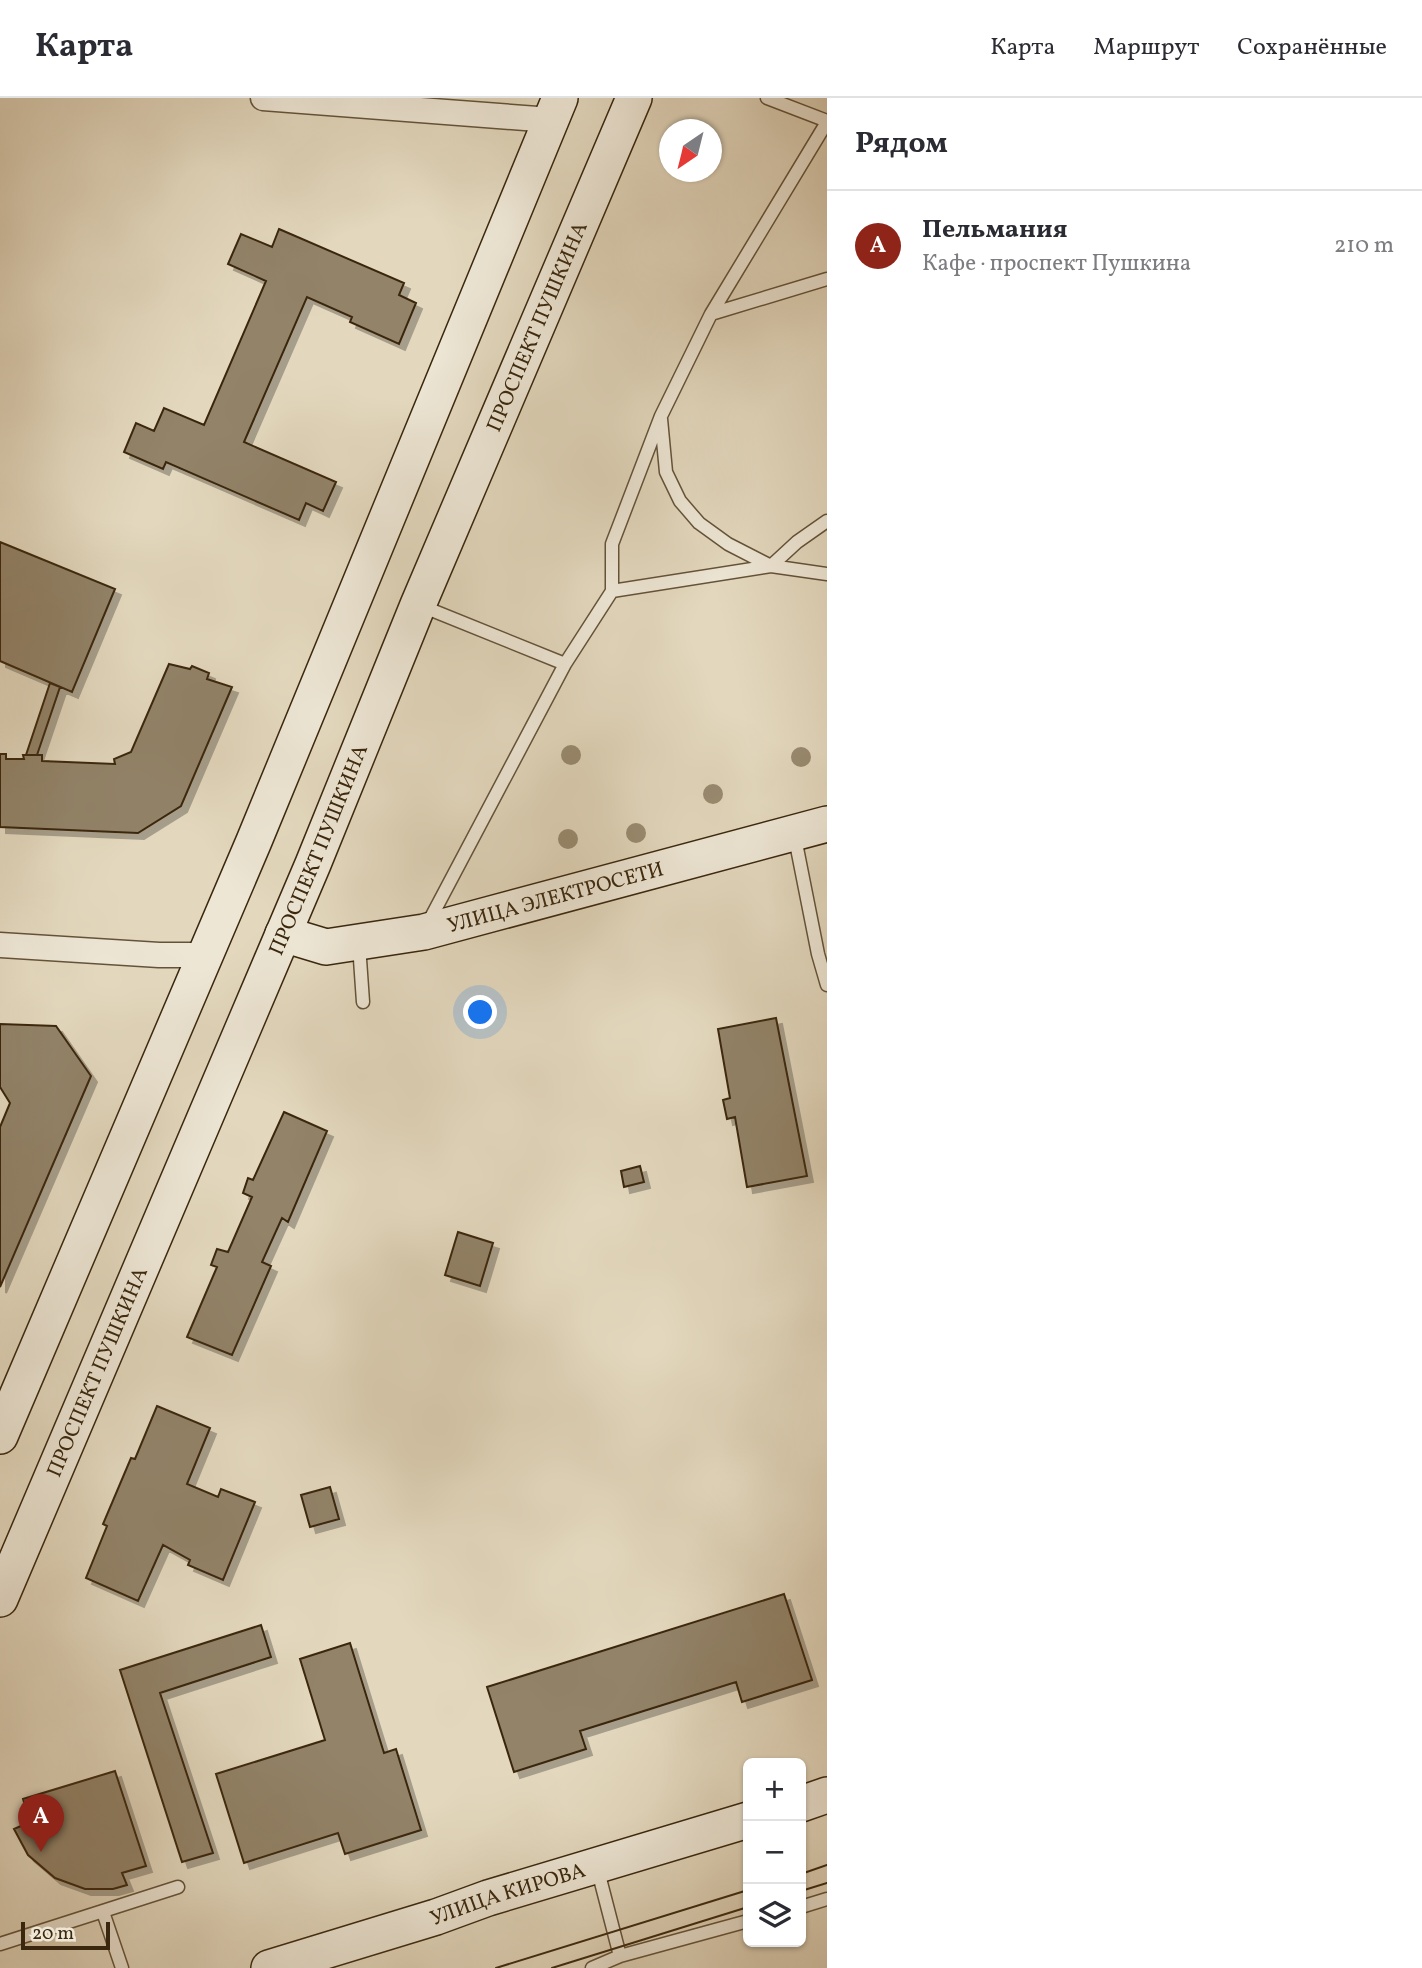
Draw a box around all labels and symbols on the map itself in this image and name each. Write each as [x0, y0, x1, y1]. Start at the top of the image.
north arrow [659, 119, 722, 182]
street label: ПРОСПЕКТ ПУШКИНА [480, 217, 596, 437]
street label: ПРОСПЕКТ ПУШКИНА [263, 740, 376, 960]
street label: УЛИЦА ЭЛЕКТРОСЕТИ [444, 855, 667, 941]
your location [463, 995, 497, 1029]
street label: ПРОСПЕКТ ПУШКИНА [41, 1263, 156, 1482]
pin: A [18, 1794, 64, 1852]
street label: УЛИЦА КИРОВА [426, 1856, 589, 1934]
scale bar [21, 1919, 110, 1951]

